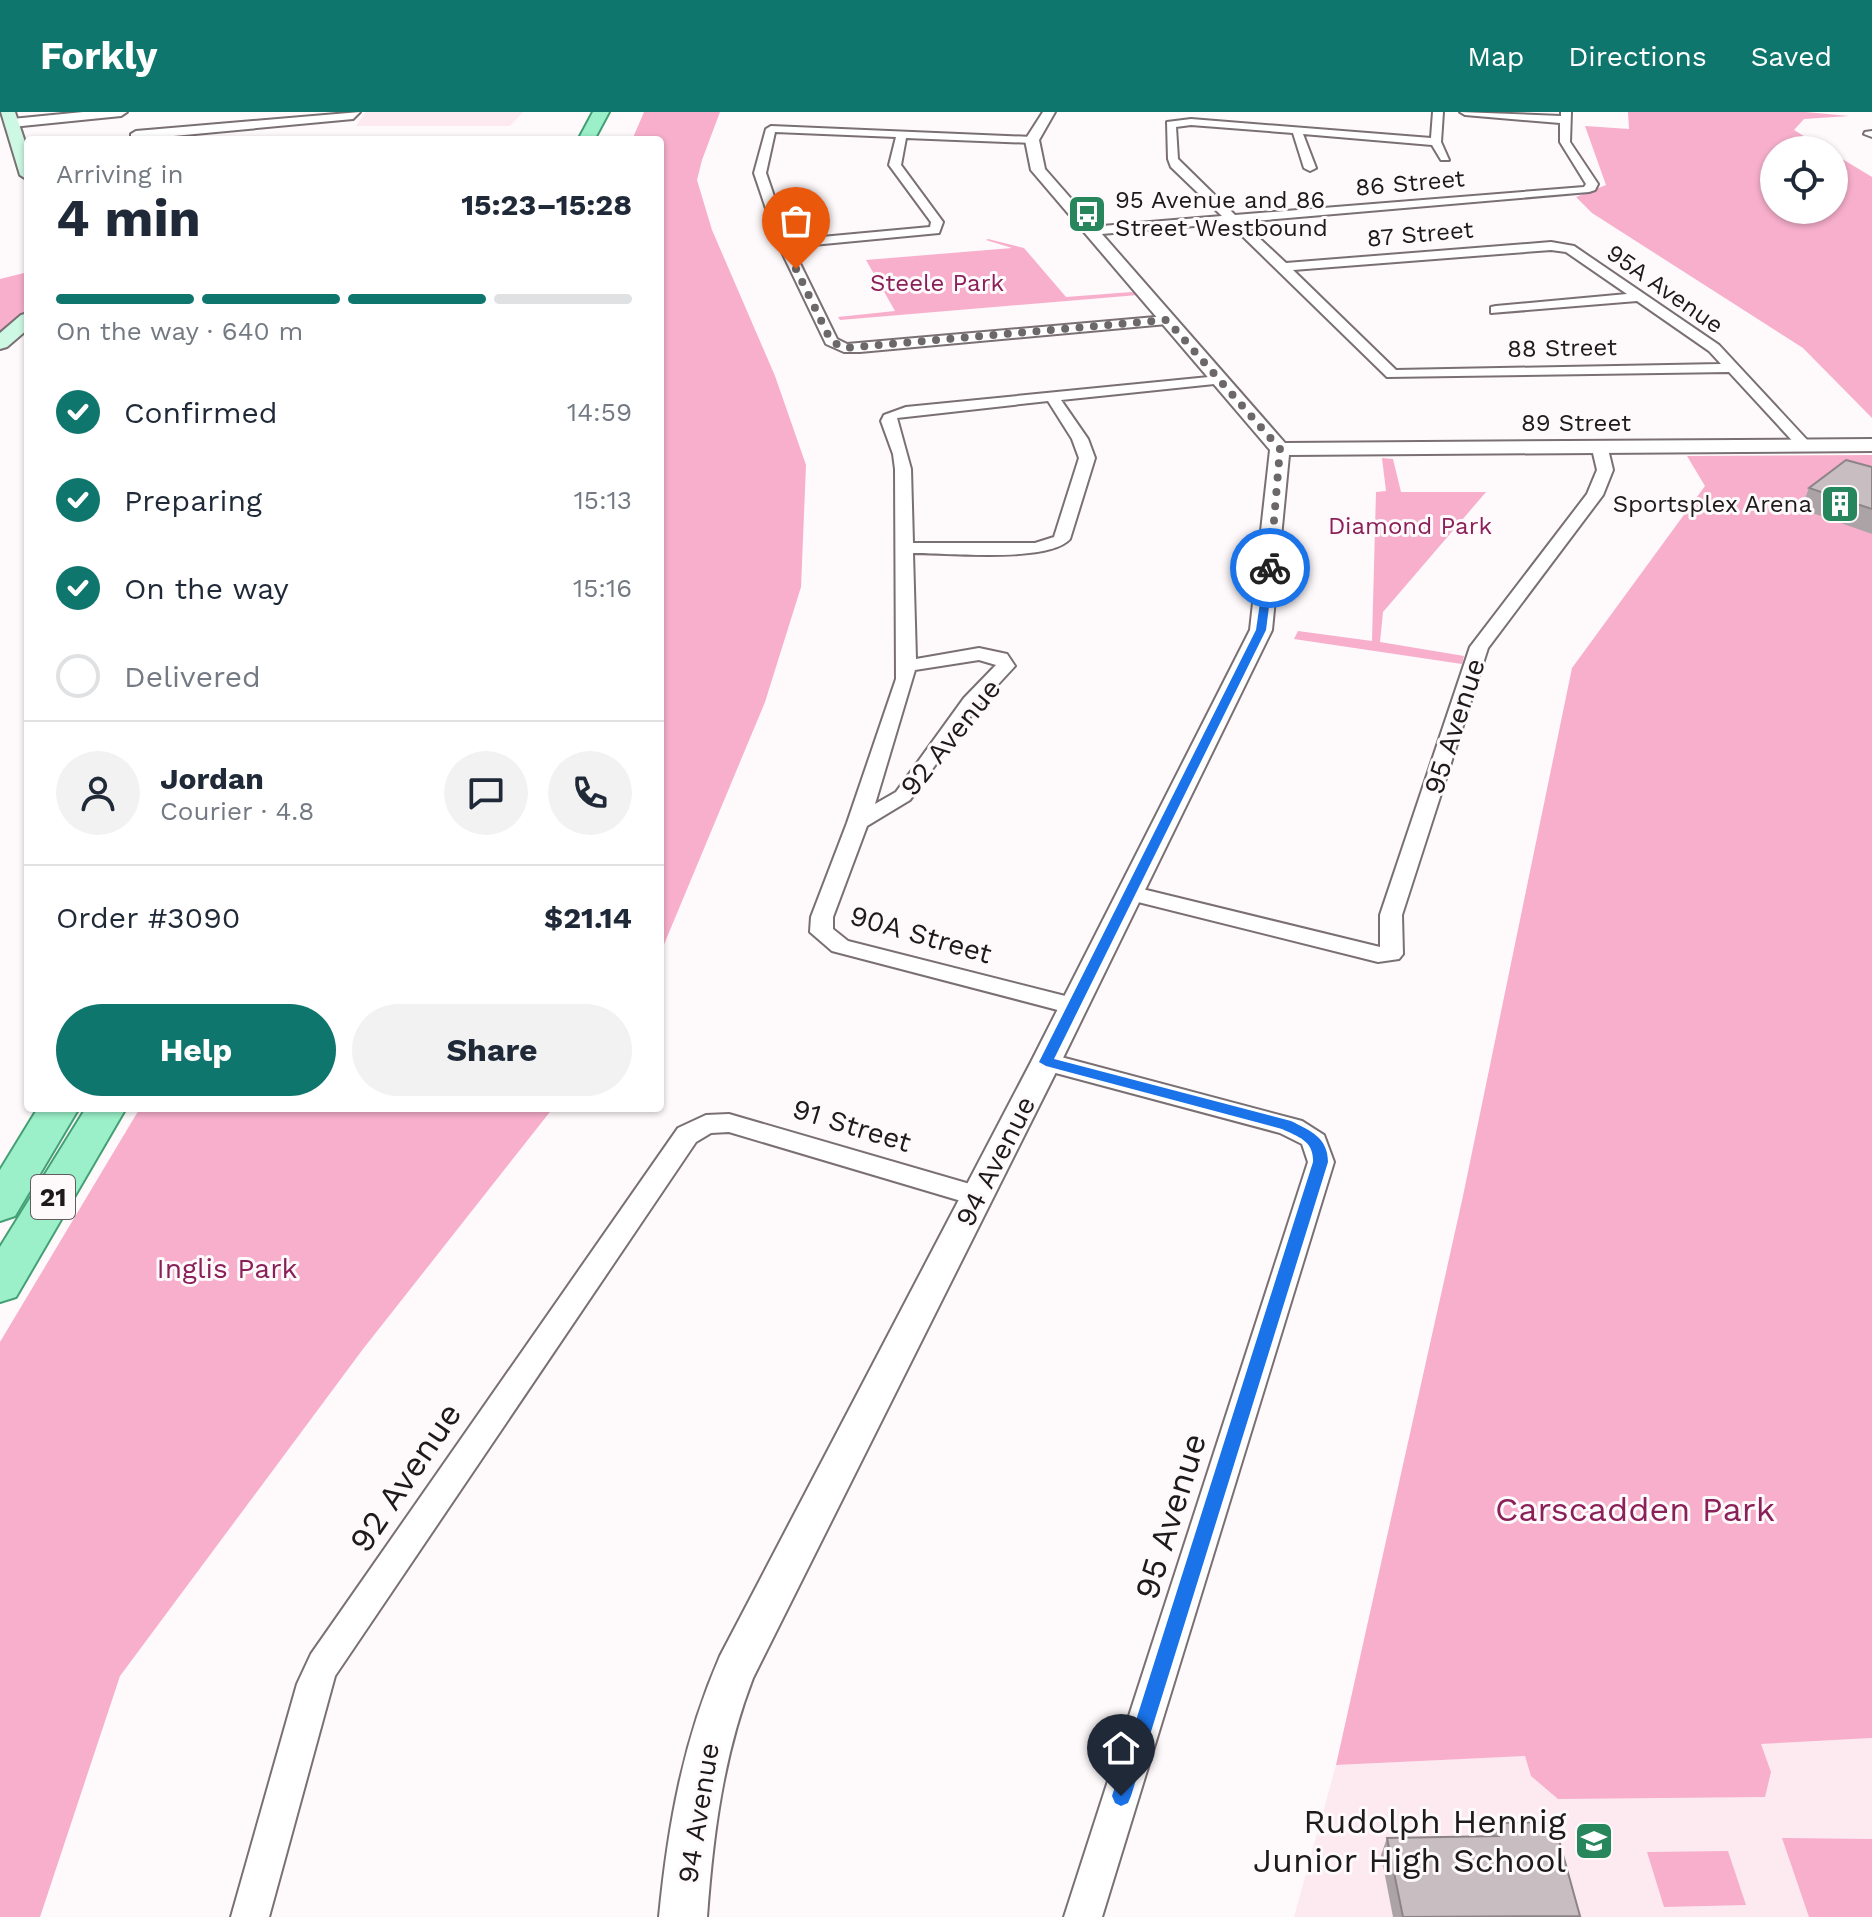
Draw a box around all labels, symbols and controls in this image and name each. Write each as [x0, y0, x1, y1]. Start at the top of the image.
text: Forkly [40, 34, 157, 78]
text: Map [1467, 40, 1524, 73]
text: Directions [1568, 40, 1707, 73]
text: Saved [1751, 40, 1832, 73]
map controls [1760, 136, 1848, 224]
button: locate [1760, 136, 1848, 224]
text: Arriving in [56, 159, 184, 189]
street label: 86 Street [1354, 164, 1466, 202]
place label: 95 Avenue and 86 Street Westbound [1115, 186, 1328, 242]
text: 15:23–15:28 [461, 187, 632, 222]
pin [762, 187, 830, 269]
text: 4 min [56, 188, 201, 249]
bus stop icon: 95 Avenue and 86 Street Westbound [1066, 193, 1108, 235]
icon: bag [774, 199, 818, 243]
street label: 87 Street [1365, 215, 1475, 253]
street label: 95A Avenue [1601, 239, 1729, 339]
park label: Steele Park [870, 269, 1004, 297]
text: On the way · 640 m [56, 316, 303, 346]
street label: 88 Street [1507, 333, 1617, 363]
icon: check [56, 390, 100, 434]
text: Confirmed [124, 395, 278, 430]
text: 14:59 [567, 397, 632, 427]
street label: 89 Street [1521, 409, 1631, 437]
icon: check [56, 478, 100, 522]
text: Preparing [124, 483, 262, 518]
building icon: Sportsplex Arena [1819, 483, 1861, 525]
text: 15:13 [574, 485, 632, 515]
place label: Sportsplex Arena [1613, 490, 1812, 518]
park label: Diamond Park [1328, 512, 1492, 540]
courier [1230, 528, 1310, 608]
icon: bike [1248, 546, 1292, 590]
icon: check [56, 566, 100, 610]
text: On the way [124, 571, 289, 606]
text: 15:16 [573, 573, 632, 603]
street label: 95 Avenue [1417, 654, 1492, 798]
text: Delivered [124, 659, 261, 694]
street label: 92 Avenue [893, 672, 1008, 803]
button: person [56, 751, 140, 835]
button: chat [444, 751, 528, 835]
button: phone [548, 751, 632, 835]
text: Jordan [160, 761, 264, 796]
text: Courier · 4.8 [160, 796, 314, 826]
street label: 90A Street [846, 899, 996, 971]
text: Order #3090 [56, 900, 240, 935]
text: $21.14 [544, 900, 632, 935]
button: Help [56, 1004, 336, 1096]
button: Share [352, 1004, 632, 1096]
street label: 94 Avenue [949, 1091, 1042, 1232]
street label: 91 Street [789, 1092, 915, 1159]
road number: 21 [31, 1175, 75, 1219]
park label: Inglis Park [157, 1252, 298, 1285]
street label: 92 Avenue [341, 1395, 469, 1559]
street label: 95 Avenue [1126, 1428, 1214, 1604]
park label: Carscadden Park [1495, 1489, 1775, 1529]
pin [1087, 1714, 1155, 1796]
icon: home [1099, 1726, 1143, 1770]
street label: 94 Avenue [671, 1740, 726, 1886]
place label: Rudolph Hennig Junior High School [1253, 1801, 1567, 1880]
school or university icon: Rudolph Hennig Junior High School [1573, 1820, 1615, 1862]

